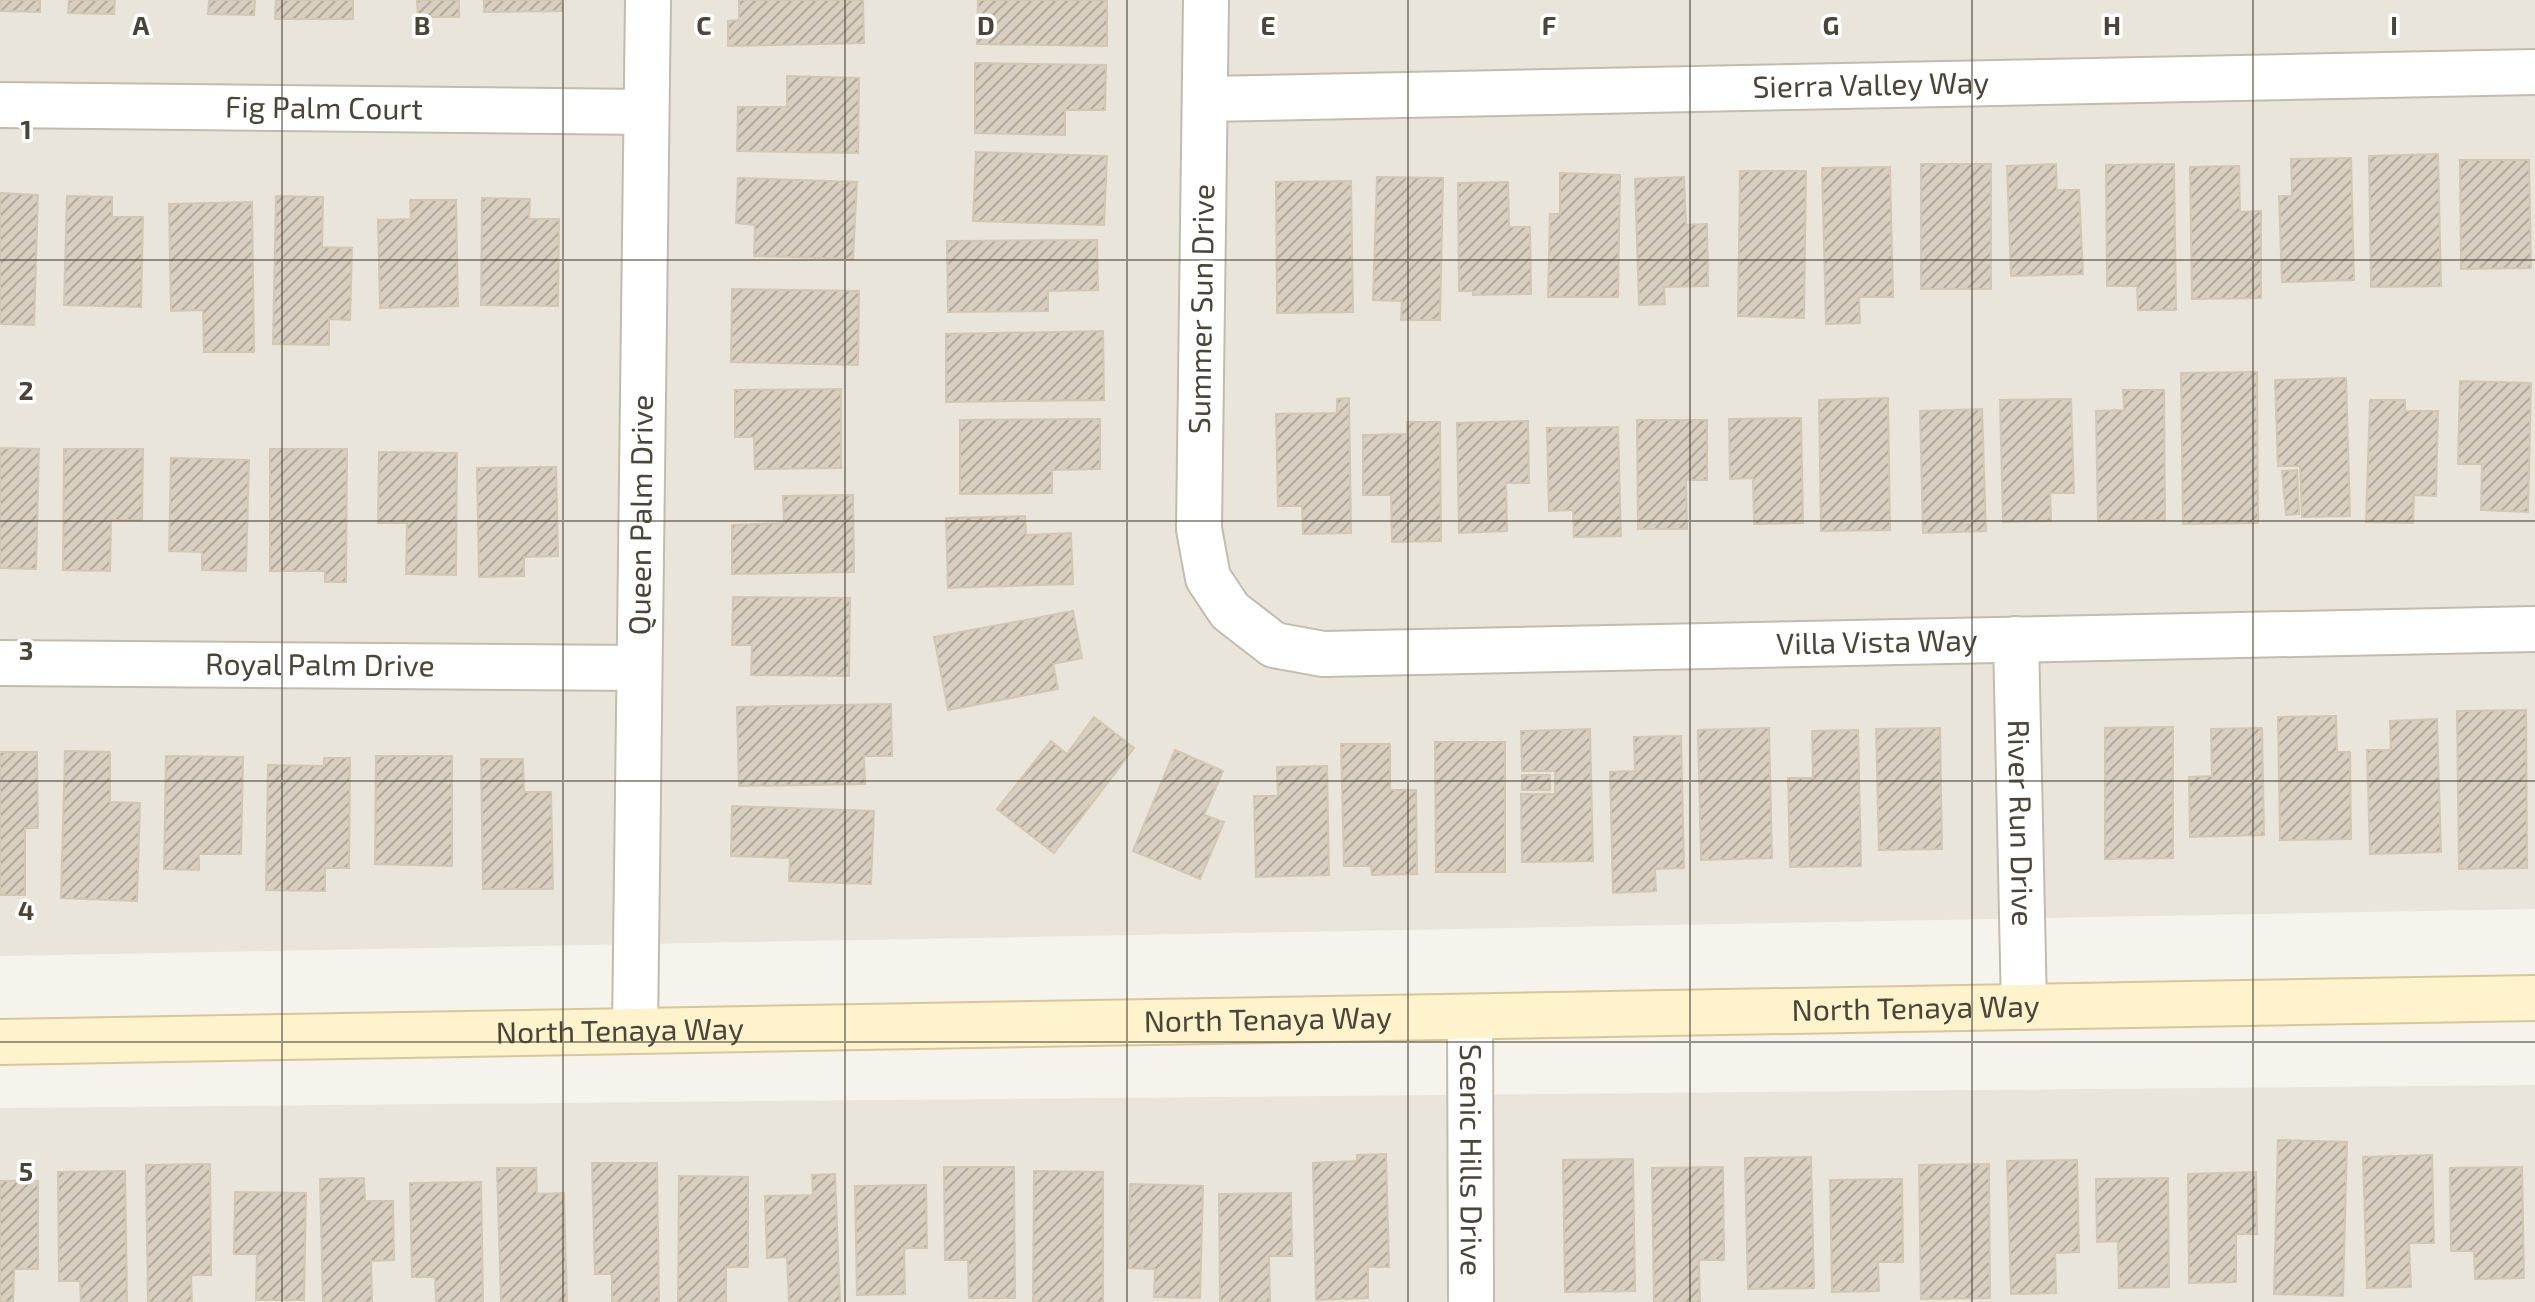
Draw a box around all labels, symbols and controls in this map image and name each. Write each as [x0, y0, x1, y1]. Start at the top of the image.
text: A [133, 9, 150, 40]
text: B [414, 9, 430, 40]
text: C [696, 9, 712, 40]
text: D [977, 9, 995, 40]
text: E [1260, 9, 1276, 40]
text: F [1542, 9, 1556, 40]
text: G [1823, 9, 1839, 40]
text: H [2103, 9, 2121, 40]
text: I [2390, 9, 2398, 40]
street label: Sierra Valley Way [1752, 63, 1990, 104]
street label: Fig Palm Court [225, 87, 423, 126]
text: 1 [20, 113, 32, 144]
street label: Summer Sun Drive [1180, 184, 1220, 434]
text: 2 [18, 374, 34, 405]
street label: Queen Palm Drive [620, 394, 659, 636]
street label: Villa Vista Way [1776, 620, 1978, 661]
text: 3 [19, 634, 33, 665]
street label: Royal Palm Drive [205, 645, 435, 682]
street label: River Run Drive [2002, 719, 2042, 927]
text: 4 [18, 894, 34, 925]
street label: North Tenaya Way [1791, 987, 2040, 1027]
street label: North Tenaya Way [1143, 998, 1392, 1038]
street label: North Tenaya Way [495, 1009, 744, 1049]
street label: Scenic Hills Drive [1454, 1044, 1491, 1276]
text: 5 [19, 1155, 33, 1186]

